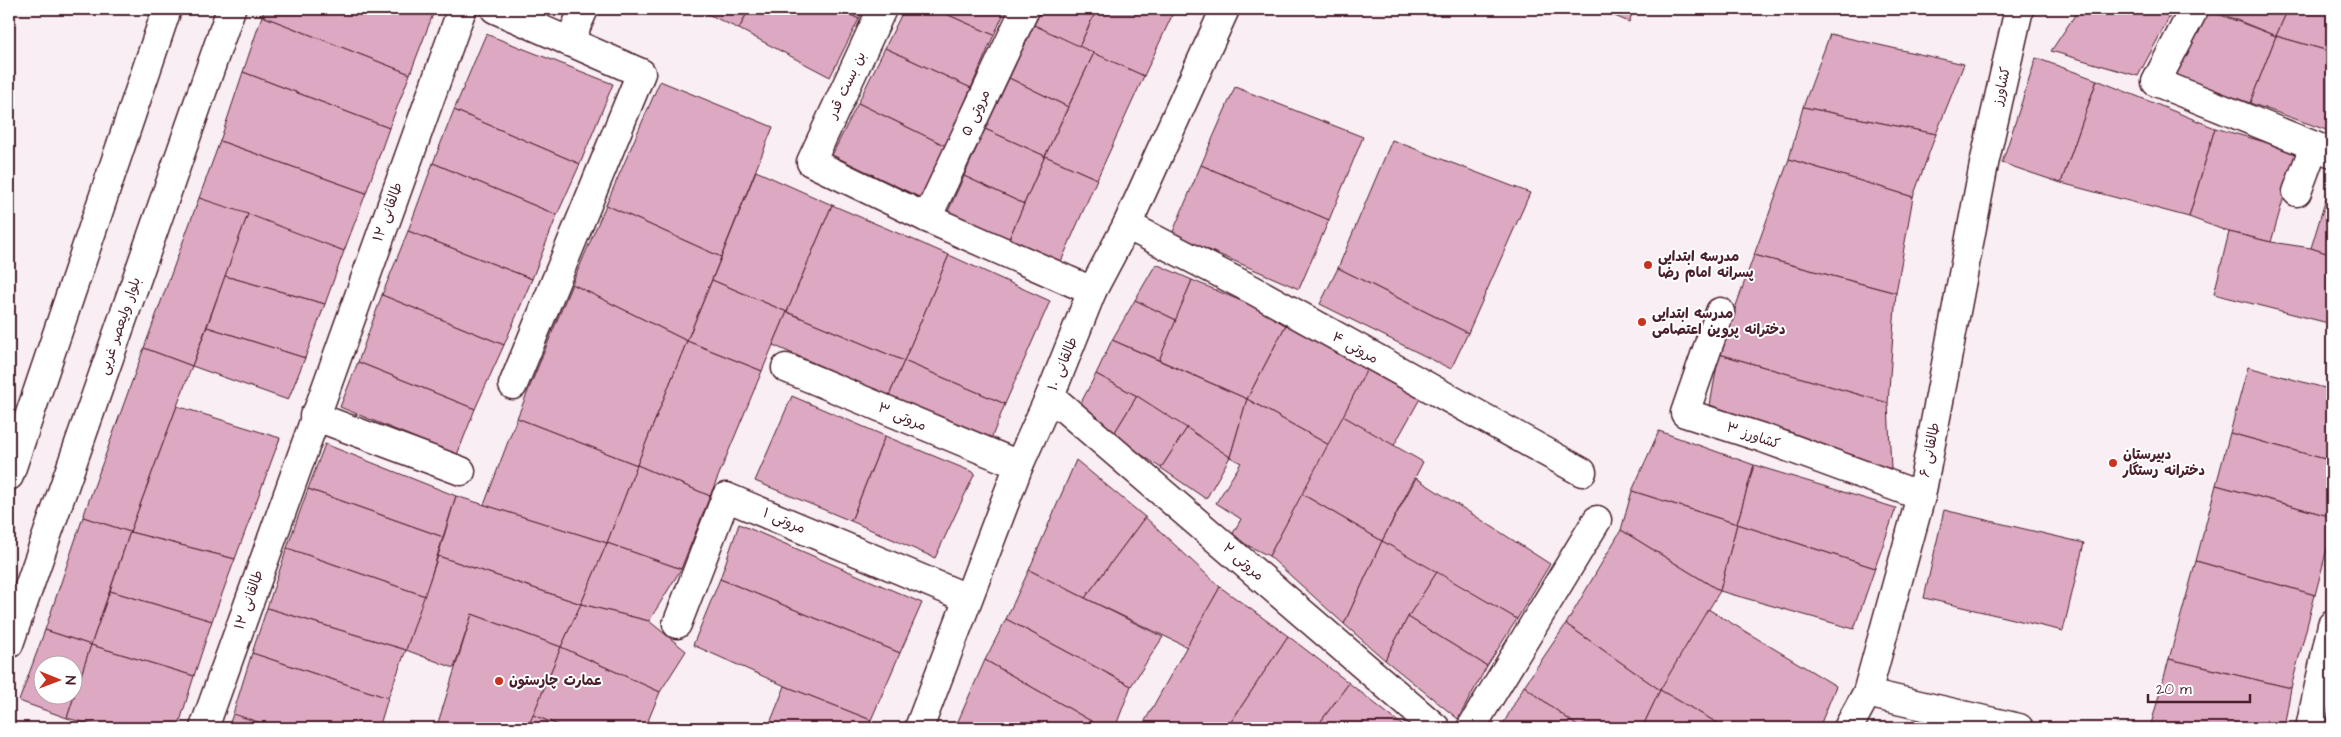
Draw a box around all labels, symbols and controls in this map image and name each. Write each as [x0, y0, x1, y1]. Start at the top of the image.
street label: بن بست قدر [822, 48, 871, 123]
street label: کشاورز [1988, 65, 2016, 108]
street label: مروتی ۵ [957, 86, 995, 140]
street label: طالقانی ۱۲ [368, 180, 408, 244]
place label: مدرسه ابتدایی پسرانه امام رضا [1658, 247, 1754, 283]
marker: مدرسه ابتدایی پسرانه امام رضا [1642, 259, 1654, 271]
street label: بلوار ولیعصر غربی [94, 275, 146, 377]
place label: مدرسه ابتدایی دخترانه پروین اعتصامی [1652, 304, 1785, 340]
marker: مدرسه ابتدایی دخترانه پروین اعتصامی [1636, 316, 1648, 328]
street label: مروتی ۴ [1328, 327, 1382, 369]
street label: طالقانی ۱۰ [1043, 334, 1083, 394]
street label: مروتی ۳ [875, 398, 929, 436]
street label: کشاورز ۳ [1723, 418, 1783, 454]
street label: طالقانی ۶ [1915, 421, 1945, 479]
place label: دبیرستان دخترانه رستگار [2122, 445, 2205, 481]
marker: دبیرستان دخترانه رستگار [2107, 457, 2119, 469]
street label: مروتی ۱ [760, 503, 808, 539]
street label: مروتی ۲ [1218, 538, 1268, 586]
street label: طالقانی ۱۲ [229, 568, 269, 632]
north arrow [32, 654, 82, 704]
place label: عمارت چارستون [509, 671, 602, 691]
scale bar [2148, 672, 2251, 704]
marker: عمارت چارستون [493, 675, 505, 687]
text: N [60, 676, 80, 685]
text: 20 m [2156, 679, 2192, 700]

